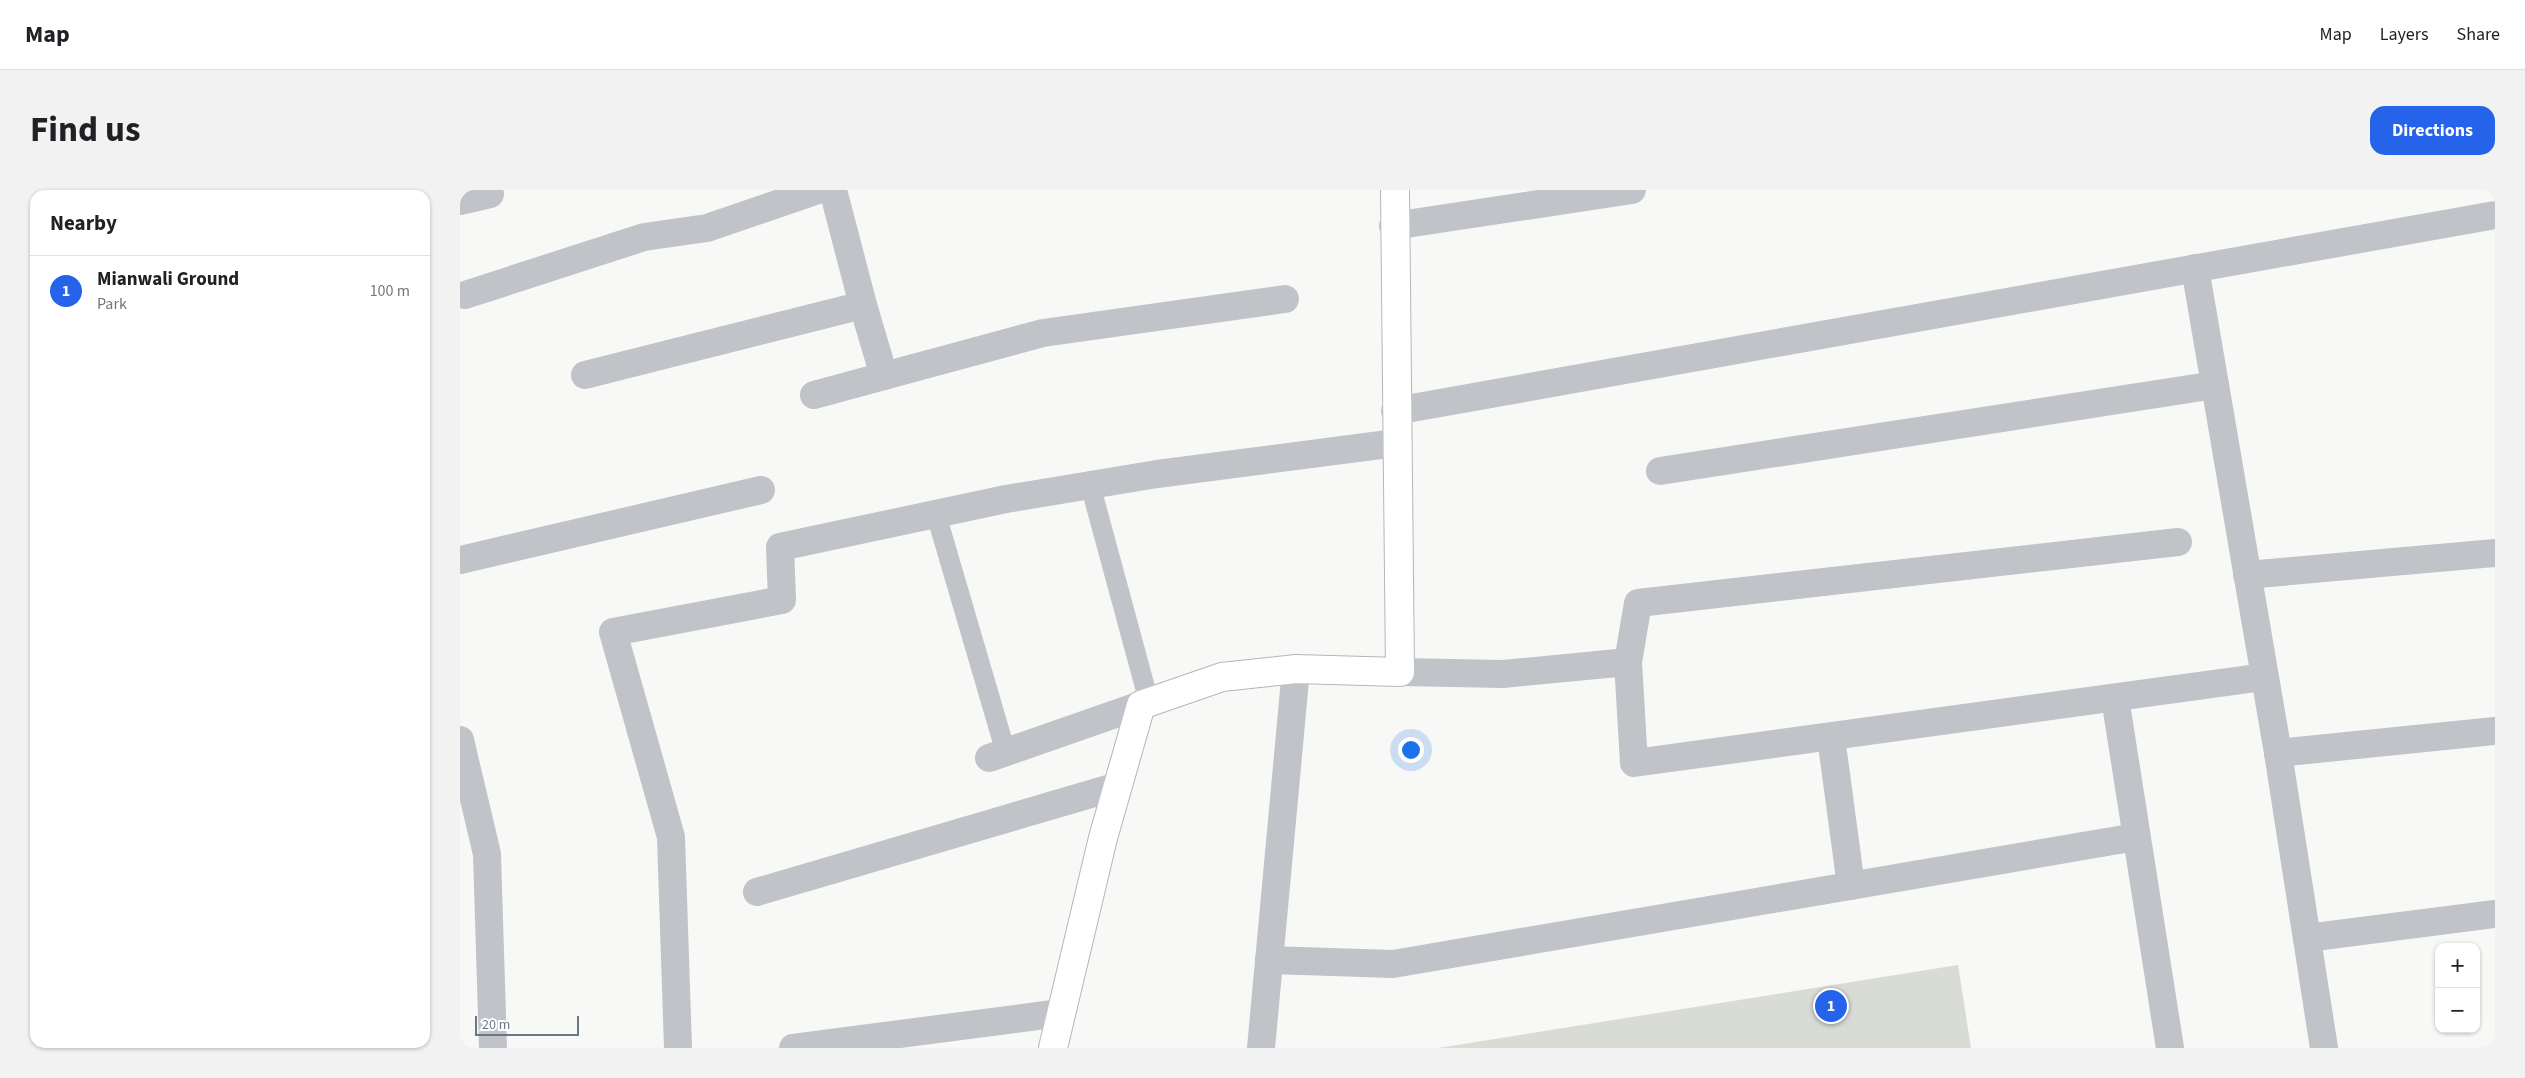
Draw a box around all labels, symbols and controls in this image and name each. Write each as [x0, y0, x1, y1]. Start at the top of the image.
text: Map [25, 17, 70, 52]
text: Map [2320, 22, 2352, 47]
text: Layers [2380, 22, 2429, 47]
text: Share [2457, 22, 2500, 47]
text: Find us [30, 105, 140, 155]
button: Directions [2370, 106, 2495, 155]
text: Nearby [50, 208, 117, 238]
text: Mianwali Ground [97, 266, 239, 293]
text: 1 [62, 280, 70, 302]
text: 100 m [370, 280, 410, 302]
text: Park [97, 293, 127, 315]
your location [1398, 737, 1424, 763]
map controls [2435, 943, 2480, 1033]
button: + [2435, 943, 2480, 988]
pin: 1 [1815, 987, 1847, 1025]
button: − [2435, 988, 2480, 1033]
scale bar [475, 1013, 579, 1036]
text: 20 m [482, 1015, 510, 1035]

